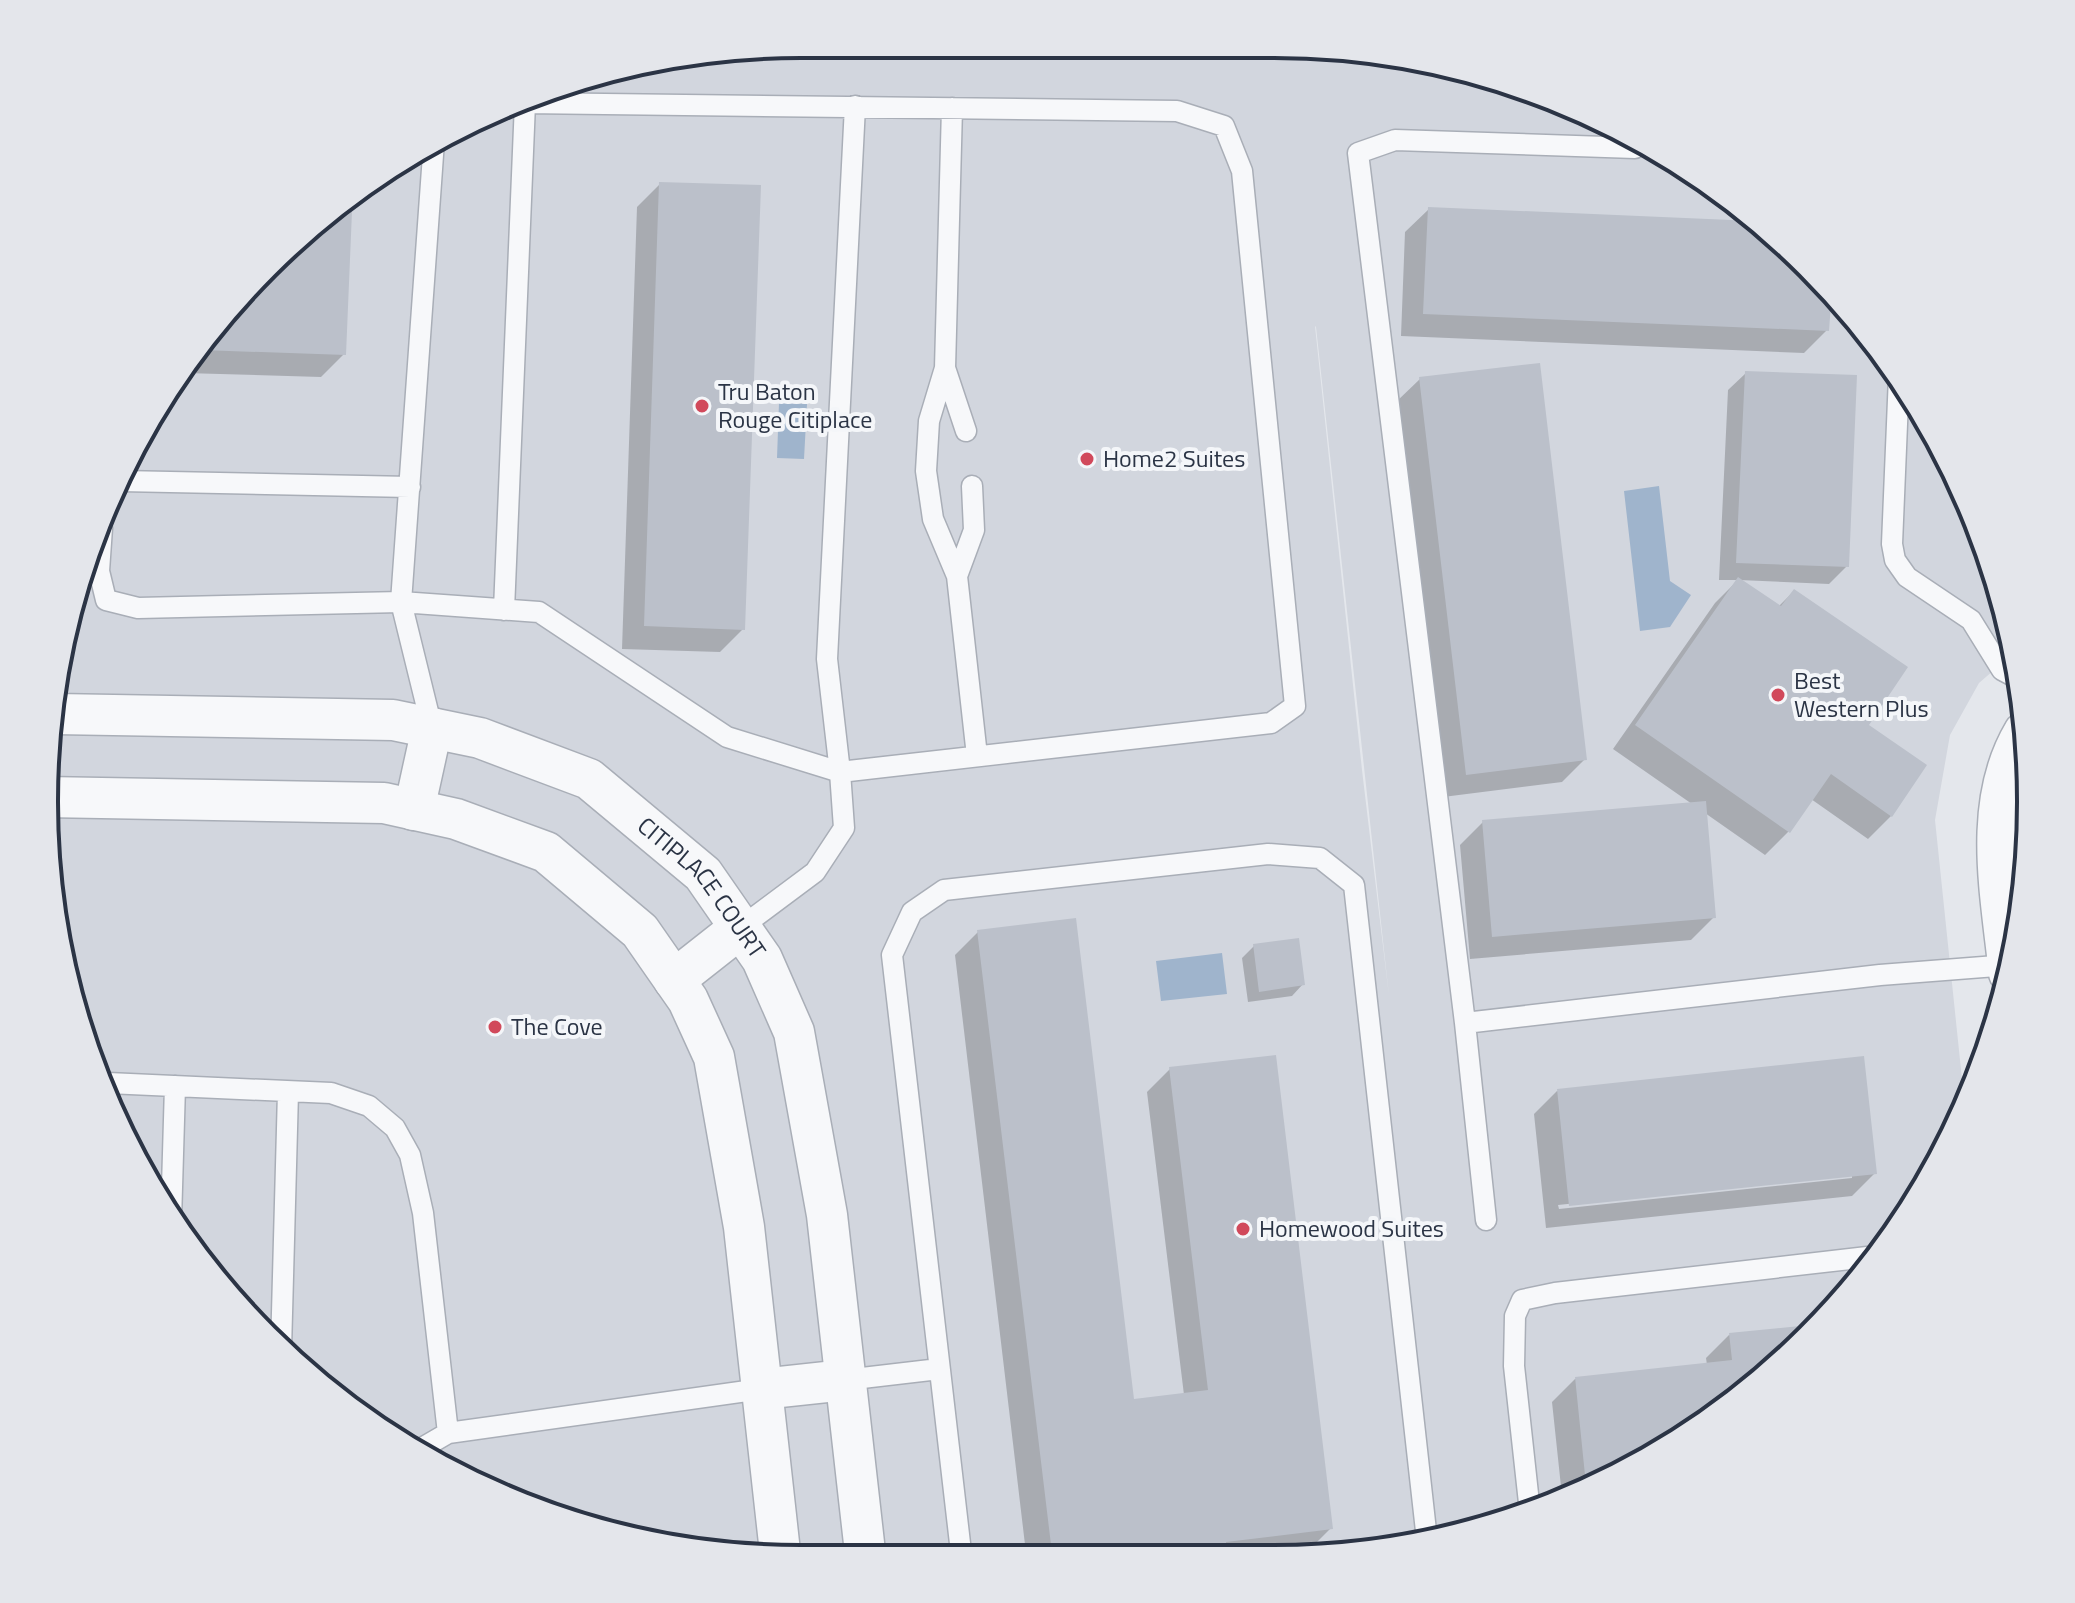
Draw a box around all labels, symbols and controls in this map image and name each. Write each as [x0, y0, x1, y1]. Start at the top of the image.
place label: Tru Baton Rouge Citiplace [718, 373, 872, 437]
marker: Tru Baton Rouge Citiplace [693, 397, 711, 415]
place label: Home2 Suites [1103, 440, 1245, 476]
marker: Home2 Suites [1078, 450, 1096, 468]
place label: Best Western Plus [1794, 662, 1929, 726]
marker: Best Western Plus [1769, 686, 1787, 704]
street label: CITIPLACE COURT [630, 808, 775, 966]
place label: The Cove [511, 1008, 603, 1044]
marker: The Cove [486, 1018, 504, 1036]
place label: Homewood Suites [1259, 1210, 1444, 1246]
marker: Homewood Suites [1234, 1220, 1252, 1238]

